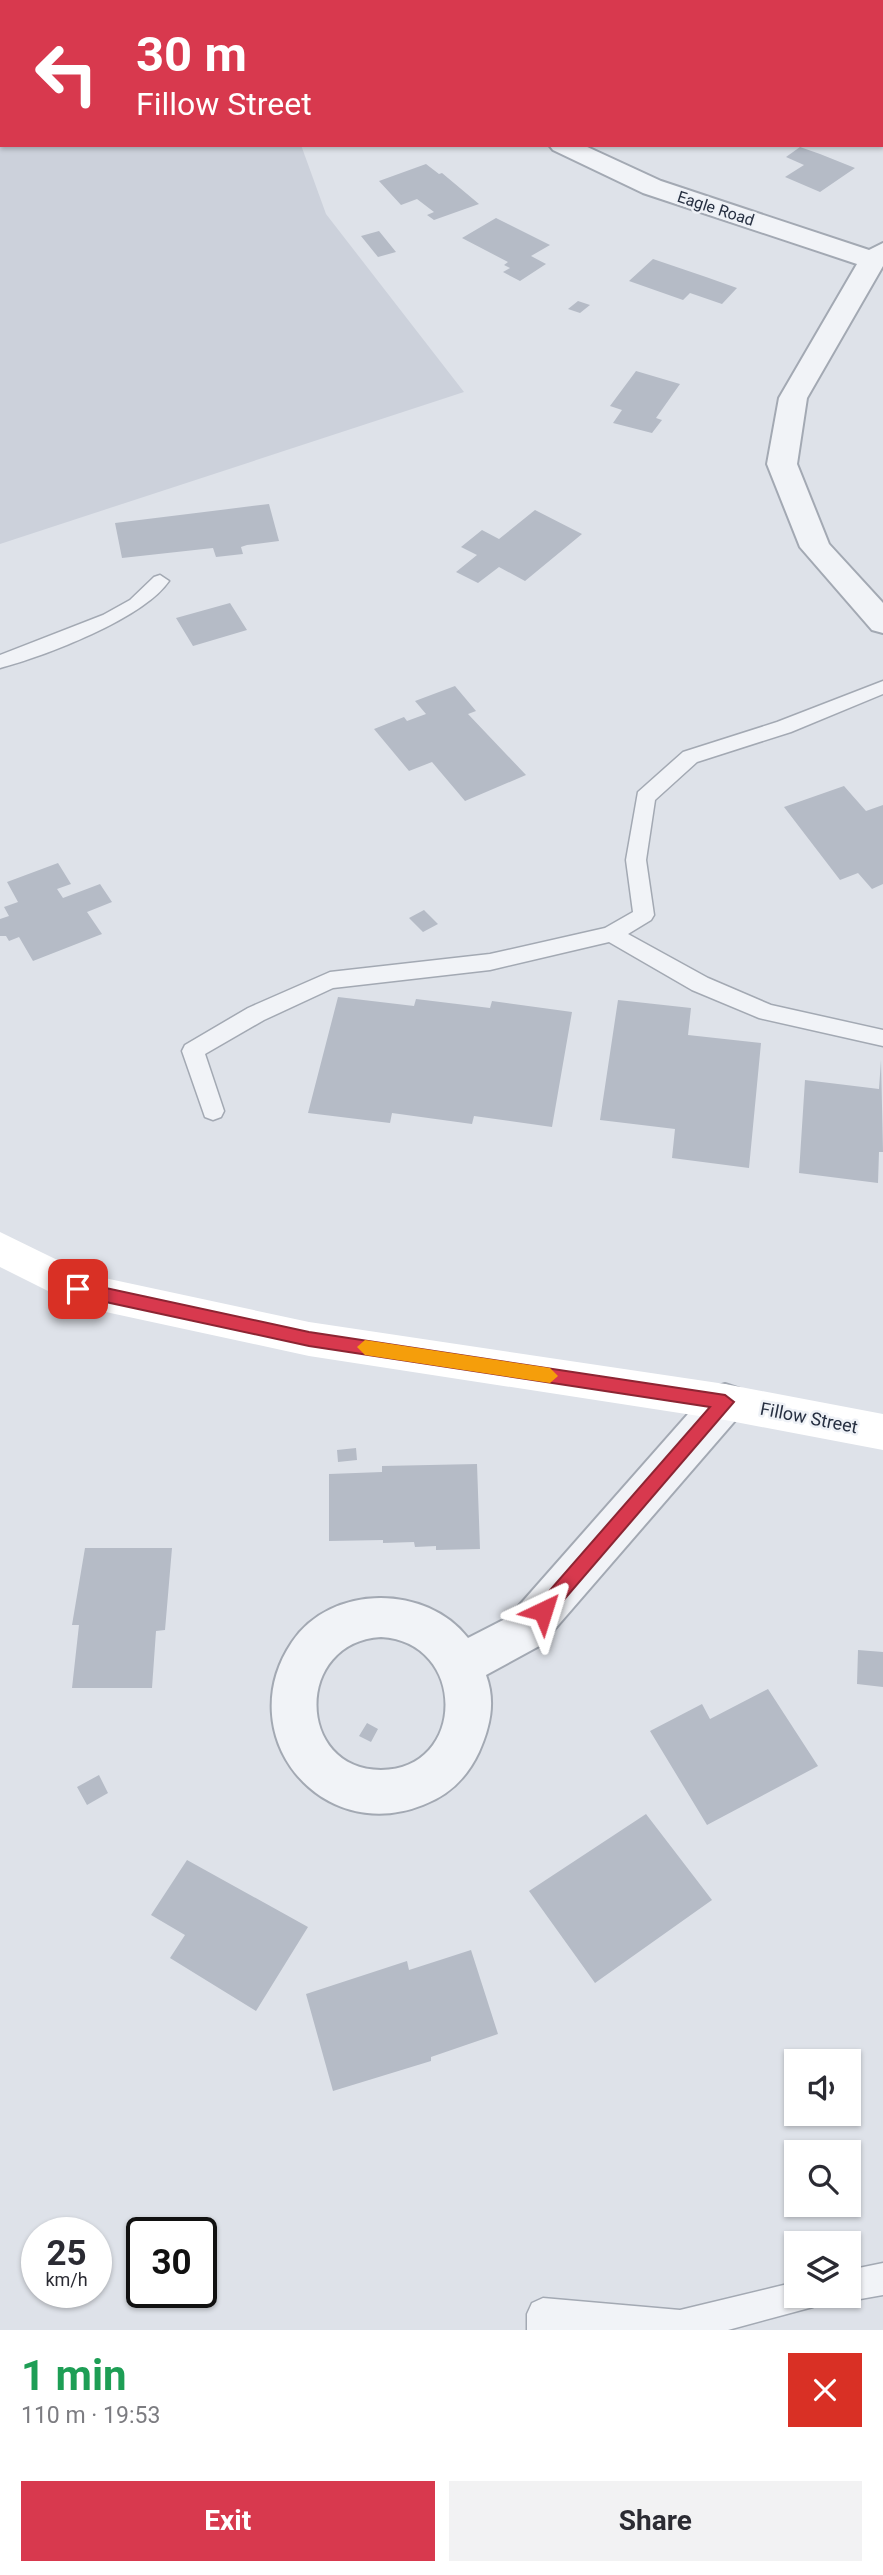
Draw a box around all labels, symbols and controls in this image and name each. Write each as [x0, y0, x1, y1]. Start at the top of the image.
text: 30 m [136, 26, 247, 83]
icon: left [21, 28, 112, 119]
text: Fillow Street [136, 85, 312, 123]
street label: Eagle Road [675, 187, 757, 230]
pin [48, 1259, 108, 1319]
icon: arrive [59, 1270, 97, 1308]
street label: Fillow Street [759, 1398, 860, 1437]
position arrow [506, 1574, 580, 1648]
map controls [784, 2049, 861, 2308]
button: sound [784, 2049, 861, 2126]
button: search [784, 2140, 861, 2217]
speed limit sign: 30 [126, 2217, 217, 2308]
button: layers [784, 2231, 861, 2308]
text: 25 [46, 2233, 87, 2274]
text: km/h [45, 2269, 88, 2290]
text: 1 min [21, 2351, 127, 2400]
button: close [788, 2353, 862, 2427]
text: 110 m · 19:53 [21, 2402, 160, 2429]
button: Exit [21, 2481, 435, 2561]
button: Share [449, 2481, 862, 2561]

